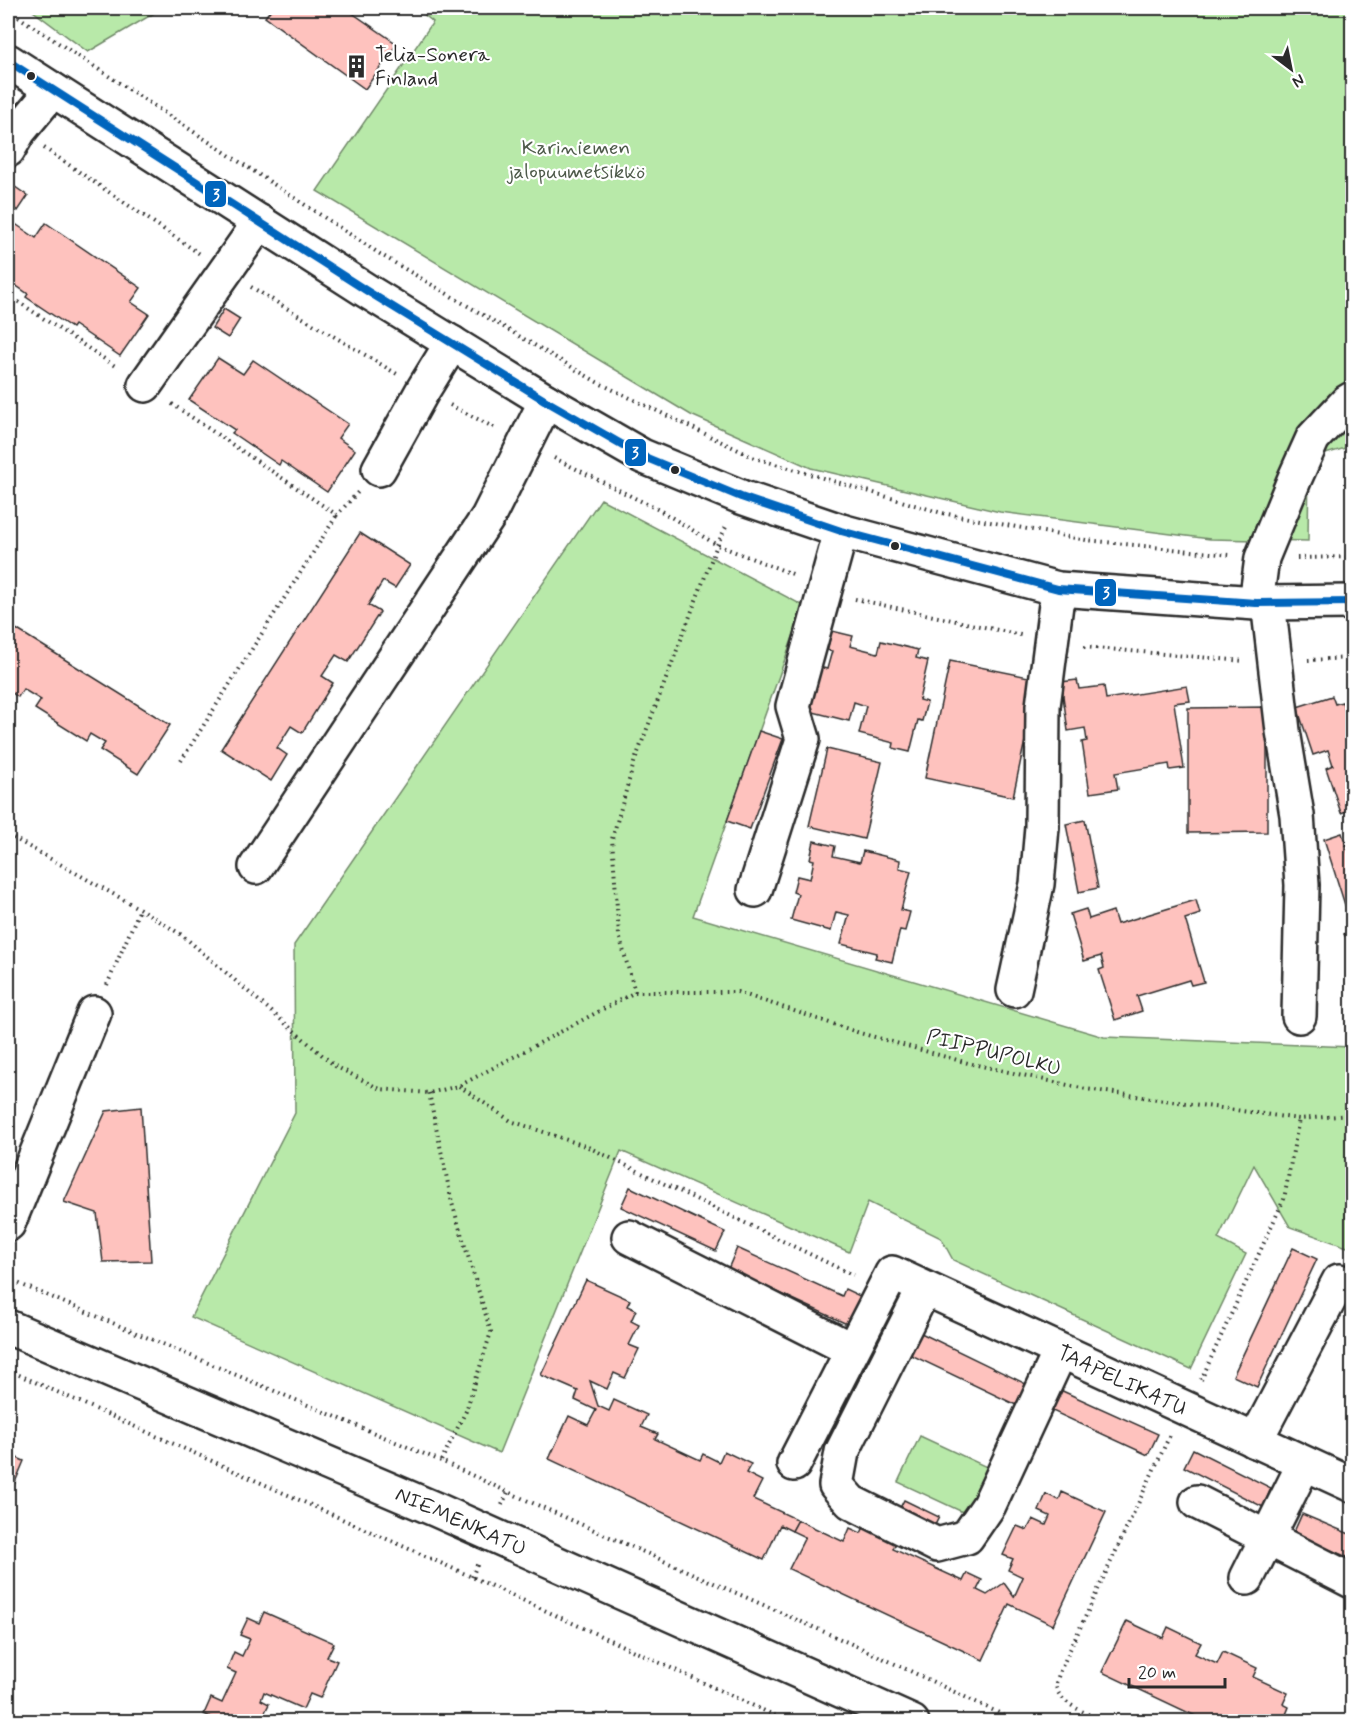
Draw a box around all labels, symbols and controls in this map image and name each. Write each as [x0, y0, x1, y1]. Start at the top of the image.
north arrow [1261, 39, 1321, 99]
place label: Telia-Sonera Finland [375, 41, 490, 93]
building icon: Telia-Sonera Finland [344, 53, 370, 79]
text: N [1288, 69, 1308, 92]
unlabelled marker [25, 70, 37, 82]
park label: Kariniemen jalopuumetsikkö [506, 134, 645, 186]
line badge: 3 [204, 180, 227, 208]
text: 3 [212, 185, 220, 206]
line badge: 3 [624, 438, 647, 467]
text: 3 [631, 443, 639, 464]
unlabelled marker [669, 464, 681, 476]
unlabelled marker [889, 540, 901, 552]
line badge: 3 [1094, 578, 1117, 607]
text: 3 [1102, 583, 1110, 604]
street label: PIIPPUPOLKU [924, 1023, 1064, 1083]
street label: TAAPELIKATU [1052, 1339, 1191, 1423]
street label: NIEMENKATU [391, 1481, 530, 1563]
scale bar [1129, 1651, 1225, 1689]
text: 20 m [1138, 1661, 1176, 1685]

